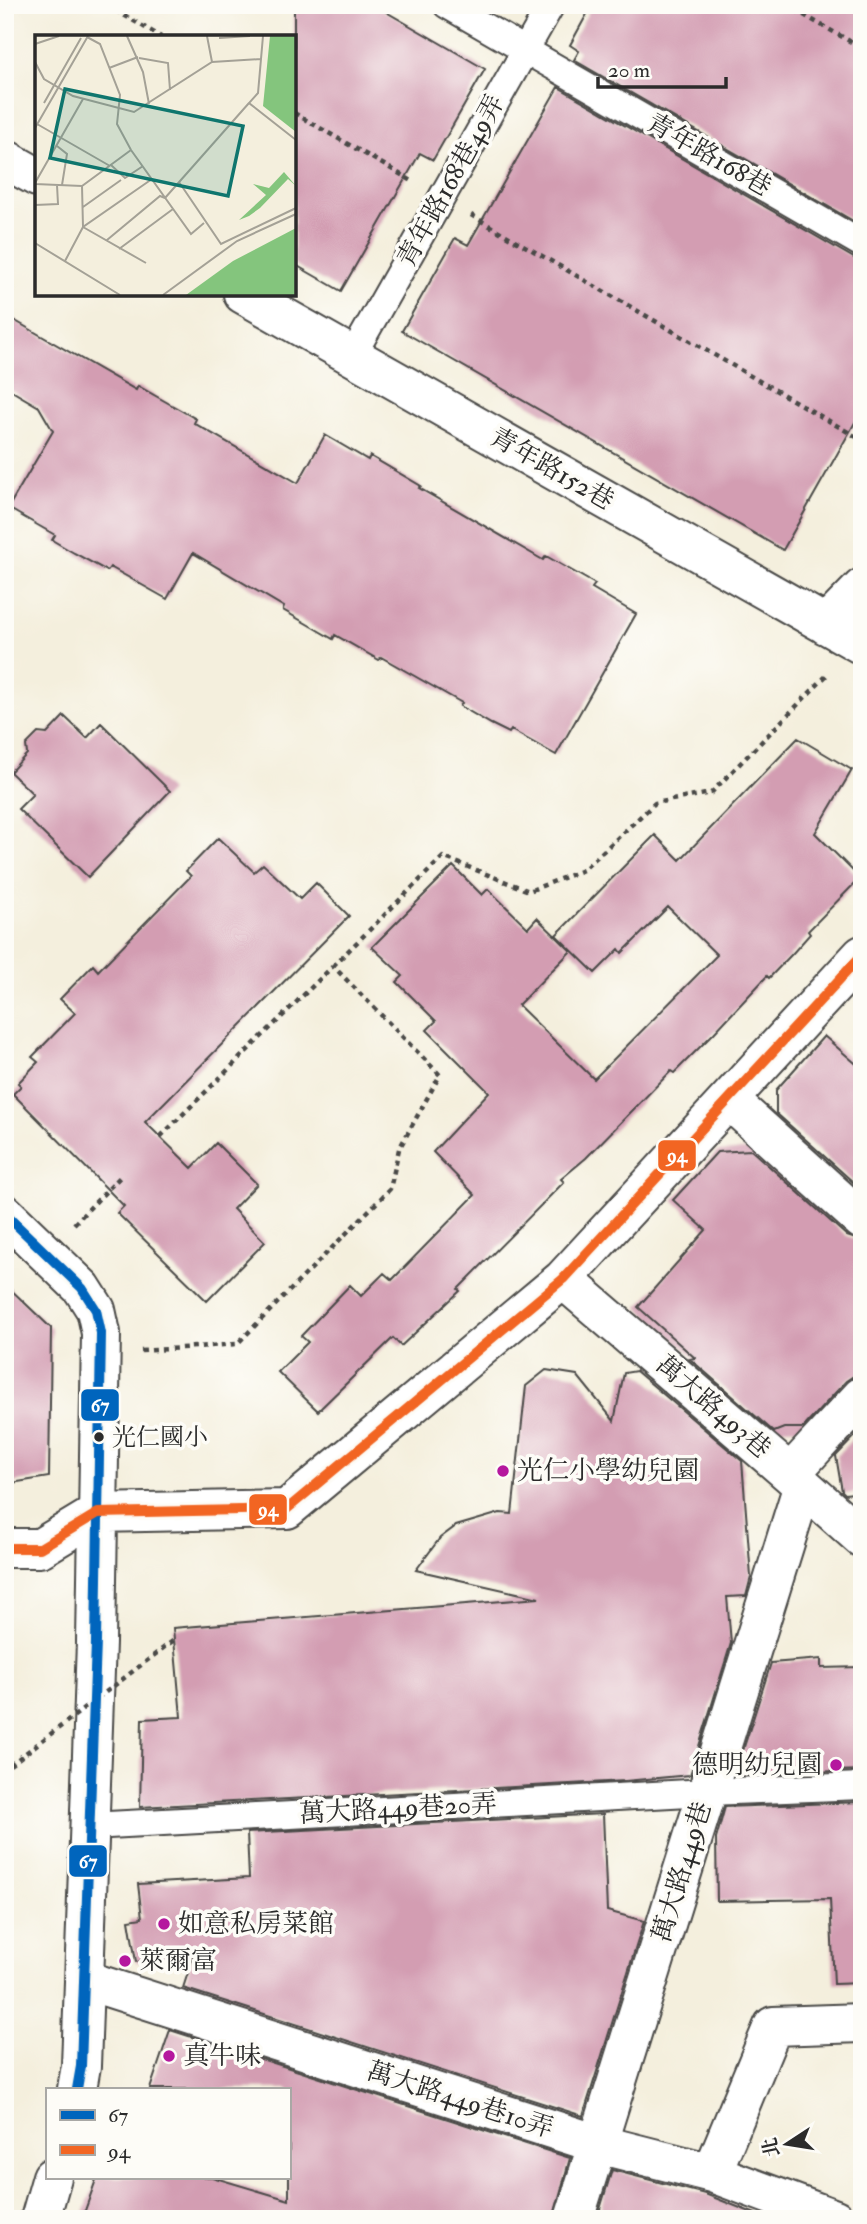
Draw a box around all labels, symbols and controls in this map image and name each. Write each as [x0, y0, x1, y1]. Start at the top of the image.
inset map [35, 35, 296, 296]
scale bar [598, 46, 725, 90]
text: 20 m [608, 57, 650, 84]
street label: 青年路168巷49弄 [391, 89, 511, 273]
street label: 青年路168巷 [641, 107, 777, 203]
street label: 青年路152巷 [484, 421, 620, 517]
line badge: 94 [657, 1139, 697, 1172]
text: 94 [665, 1144, 689, 1168]
street label: 萬大路493巷 [649, 1349, 777, 1465]
line badge: 67 [80, 1388, 120, 1422]
text: 67 [91, 1394, 109, 1418]
place label: 光仁國小 [112, 1422, 208, 1453]
marker: 光仁國小 [92, 1430, 106, 1444]
place label: 光仁小學幼兒園 [517, 1455, 699, 1487]
marker: 光仁小學幼兒園 [495, 1463, 511, 1479]
line badge: 94 [248, 1493, 288, 1526]
text: 94 [256, 1498, 280, 1522]
place label: 德明幼兒園 [692, 1749, 822, 1781]
marker: 德明幼兒園 [828, 1757, 844, 1773]
street label: 萬大路449巷20弄 [298, 1788, 498, 1830]
street label: 萬大路449巷 [645, 1798, 719, 1946]
line badge: 67 [68, 1844, 108, 1878]
text: 67 [79, 1850, 97, 1874]
place label: 如意私房菜館 [178, 1908, 334, 1940]
marker: 如意私房菜館 [156, 1916, 172, 1932]
place label: 萊爾富 [139, 1945, 217, 1977]
marker: 萊爾富 [117, 1953, 133, 1969]
place label: 真牛味 [183, 2040, 261, 2072]
marker: 真牛味 [161, 2048, 177, 2064]
street label: 萬大路449巷10弄 [363, 2055, 557, 2145]
legend [46, 2088, 290, 2178]
text: 67 [108, 2102, 129, 2129]
north arrow [752, 2108, 822, 2178]
text: 北 [758, 2136, 785, 2159]
text: 94 [106, 2138, 132, 2165]

